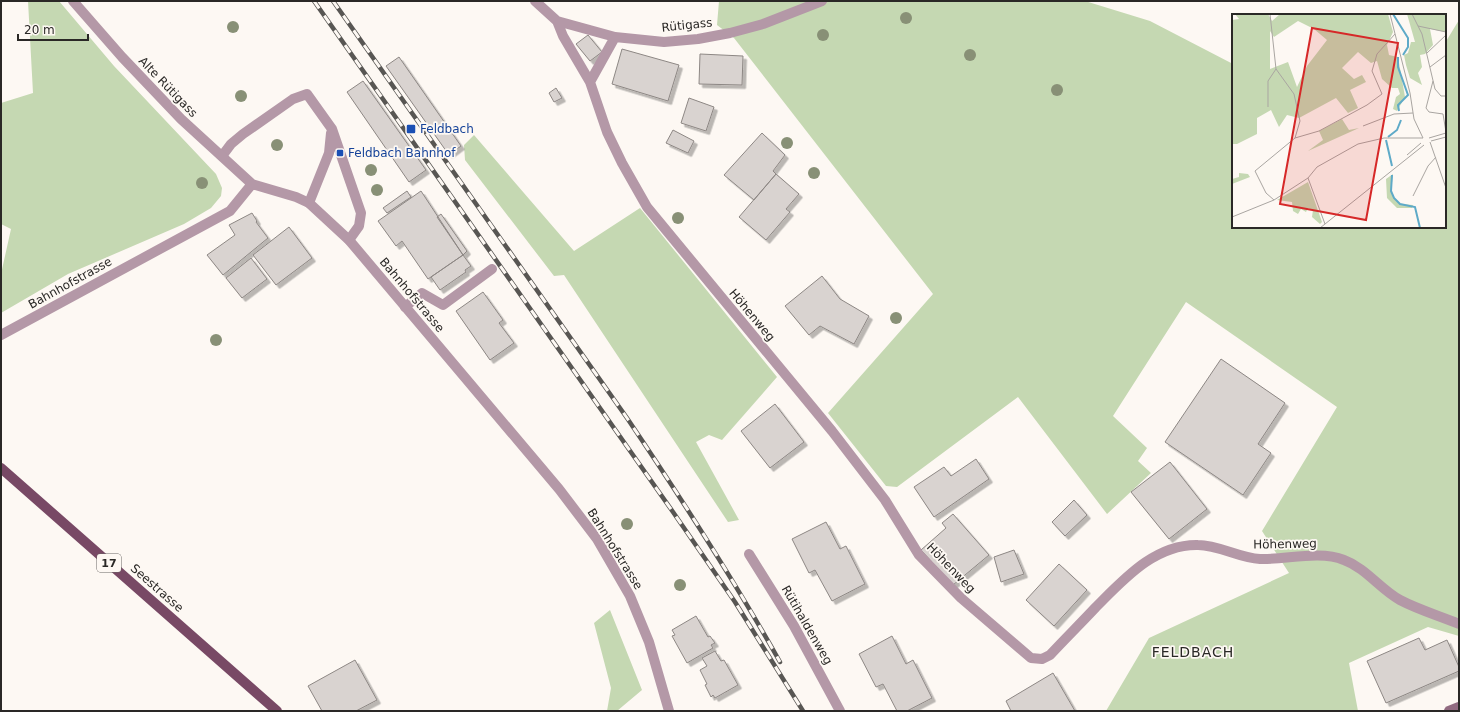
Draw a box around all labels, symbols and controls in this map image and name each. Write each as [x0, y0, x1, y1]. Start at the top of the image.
inset map [1232, 14, 1446, 228]
street label: Rütigass [661, 15, 713, 35]
scale bar [18, 16, 88, 42]
text: 20 m [24, 23, 55, 37]
street label: Alte Rütigass [136, 54, 200, 120]
place label: Feldbach [420, 122, 474, 136]
marker: Feldbach [405, 123, 417, 135]
place label: Feldbach Bahnhof [348, 146, 456, 160]
marker: Feldbach Bahnhof [335, 148, 345, 158]
street label: Bahnhofstrasse [26, 254, 114, 312]
street label: Bahnhofstrasse [377, 255, 447, 335]
street label: Höhenweg [726, 286, 778, 344]
street label: Bahnhofstrasse [584, 506, 646, 592]
street label: Höhenweg [1253, 536, 1317, 552]
street label: Höhenweg [924, 540, 978, 596]
road number: 17 [97, 554, 121, 572]
street label: Seestrasse [128, 561, 186, 615]
street label: Rütihaldenweg [779, 583, 835, 667]
district label: FELDBACH [1152, 644, 1234, 660]

